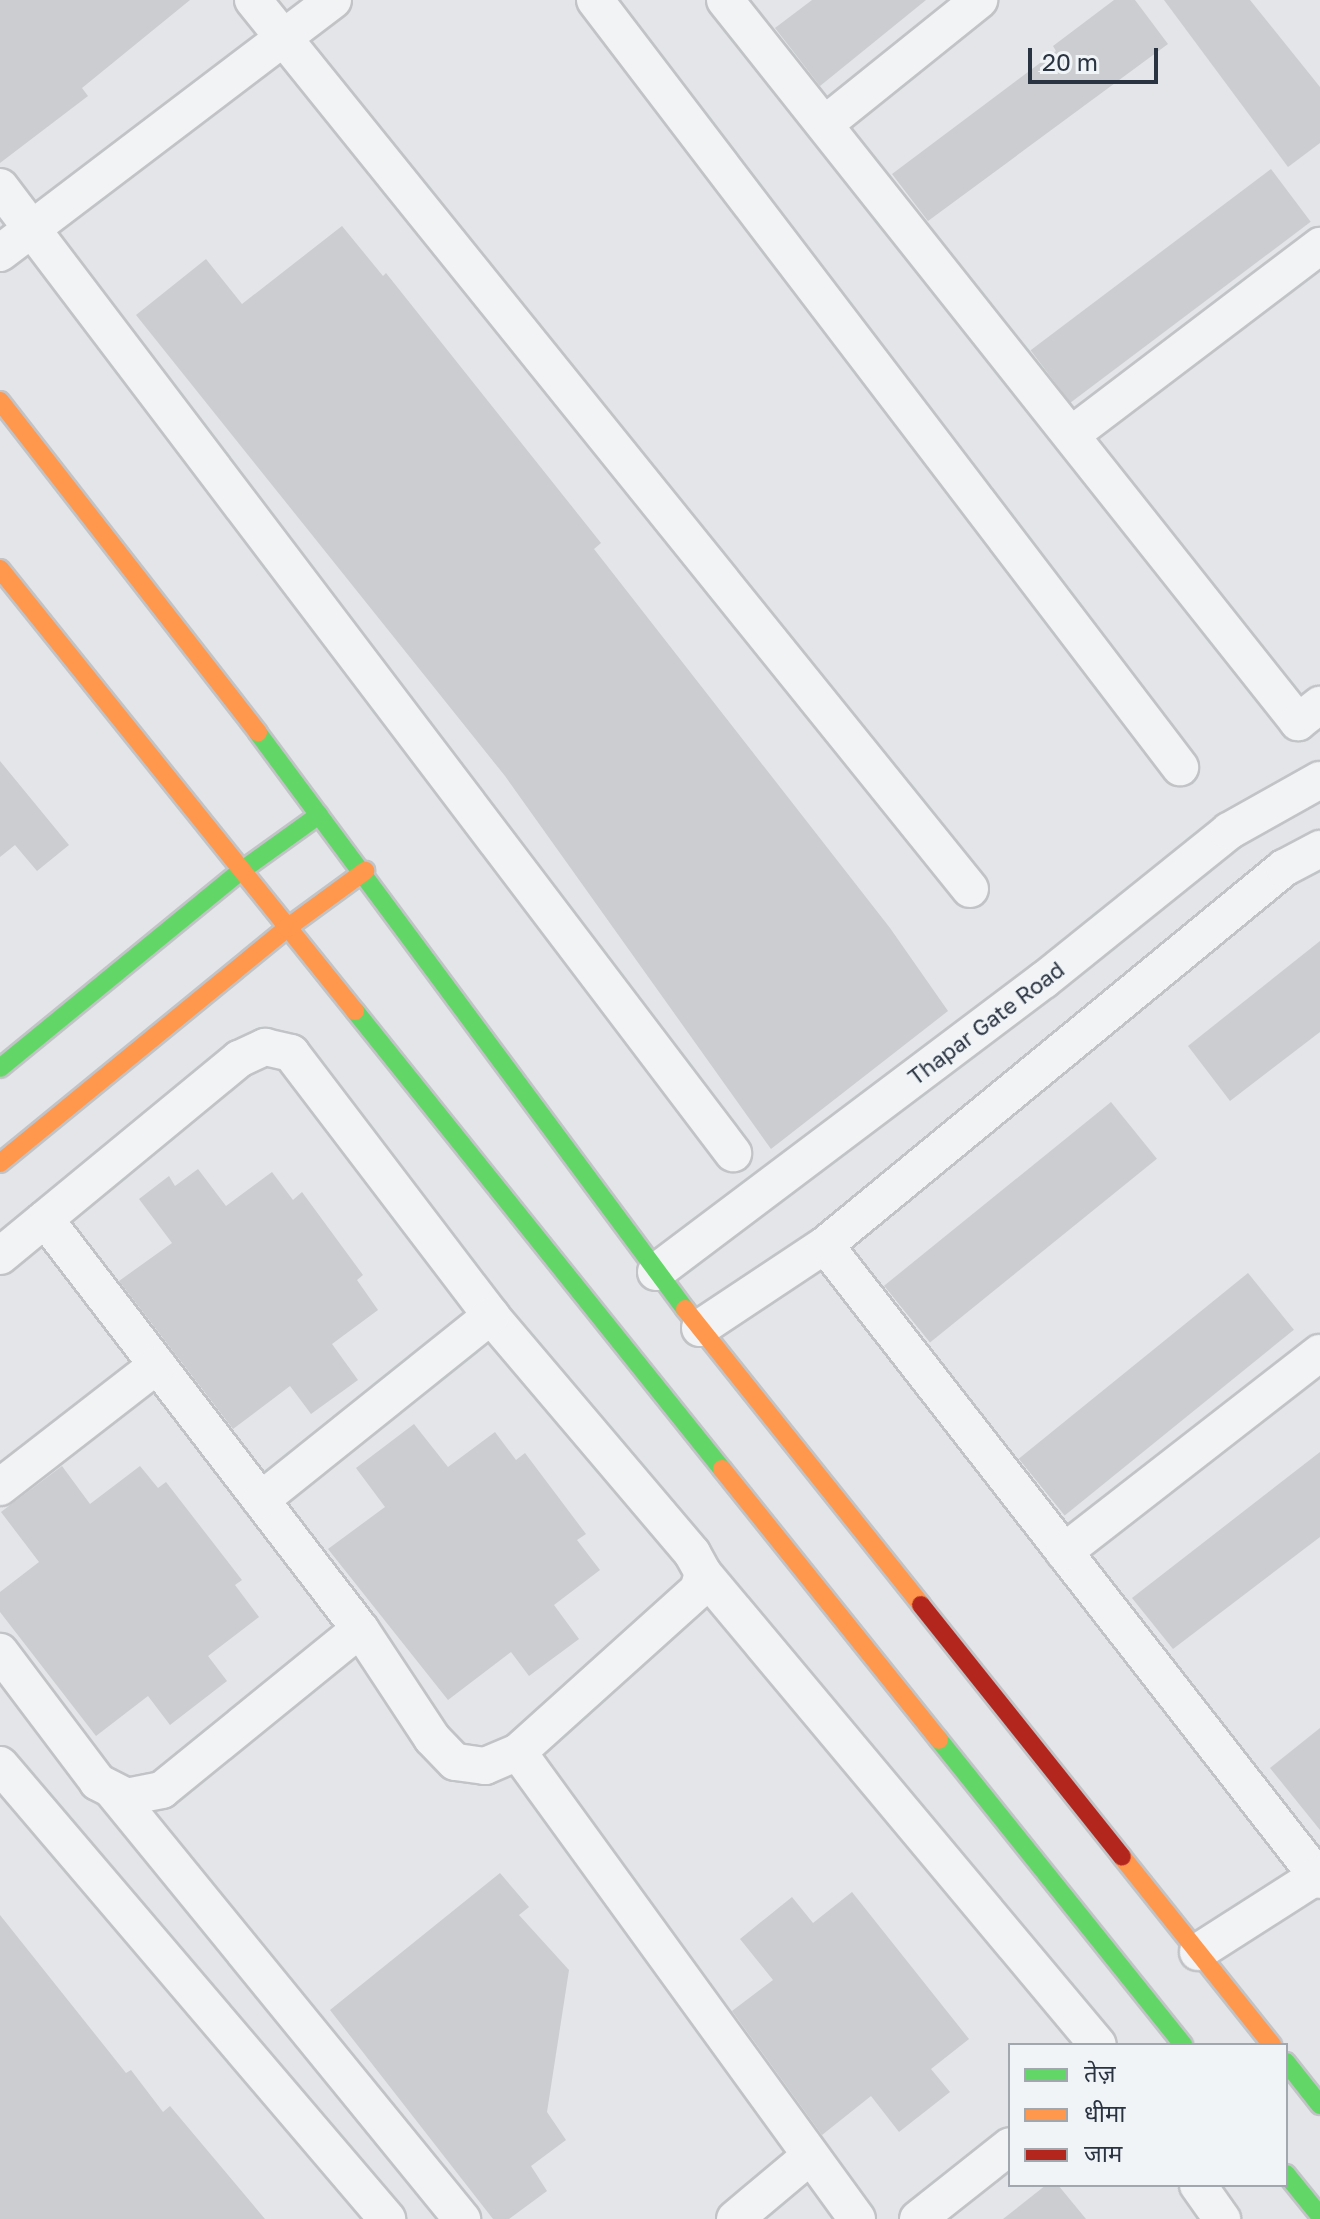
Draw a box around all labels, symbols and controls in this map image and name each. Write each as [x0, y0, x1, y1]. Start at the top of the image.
scale bar [1032, 32, 1162, 82]
text: 20 m [1042, 47, 1098, 76]
street label: Thapar Gate Road [903, 956, 1069, 1090]
legend [1008, 2043, 1288, 2187]
text: तेज़ [1084, 2058, 1116, 2087]
text: धीमा [1084, 2098, 1126, 2127]
text: जाम [1084, 2138, 1122, 2167]

